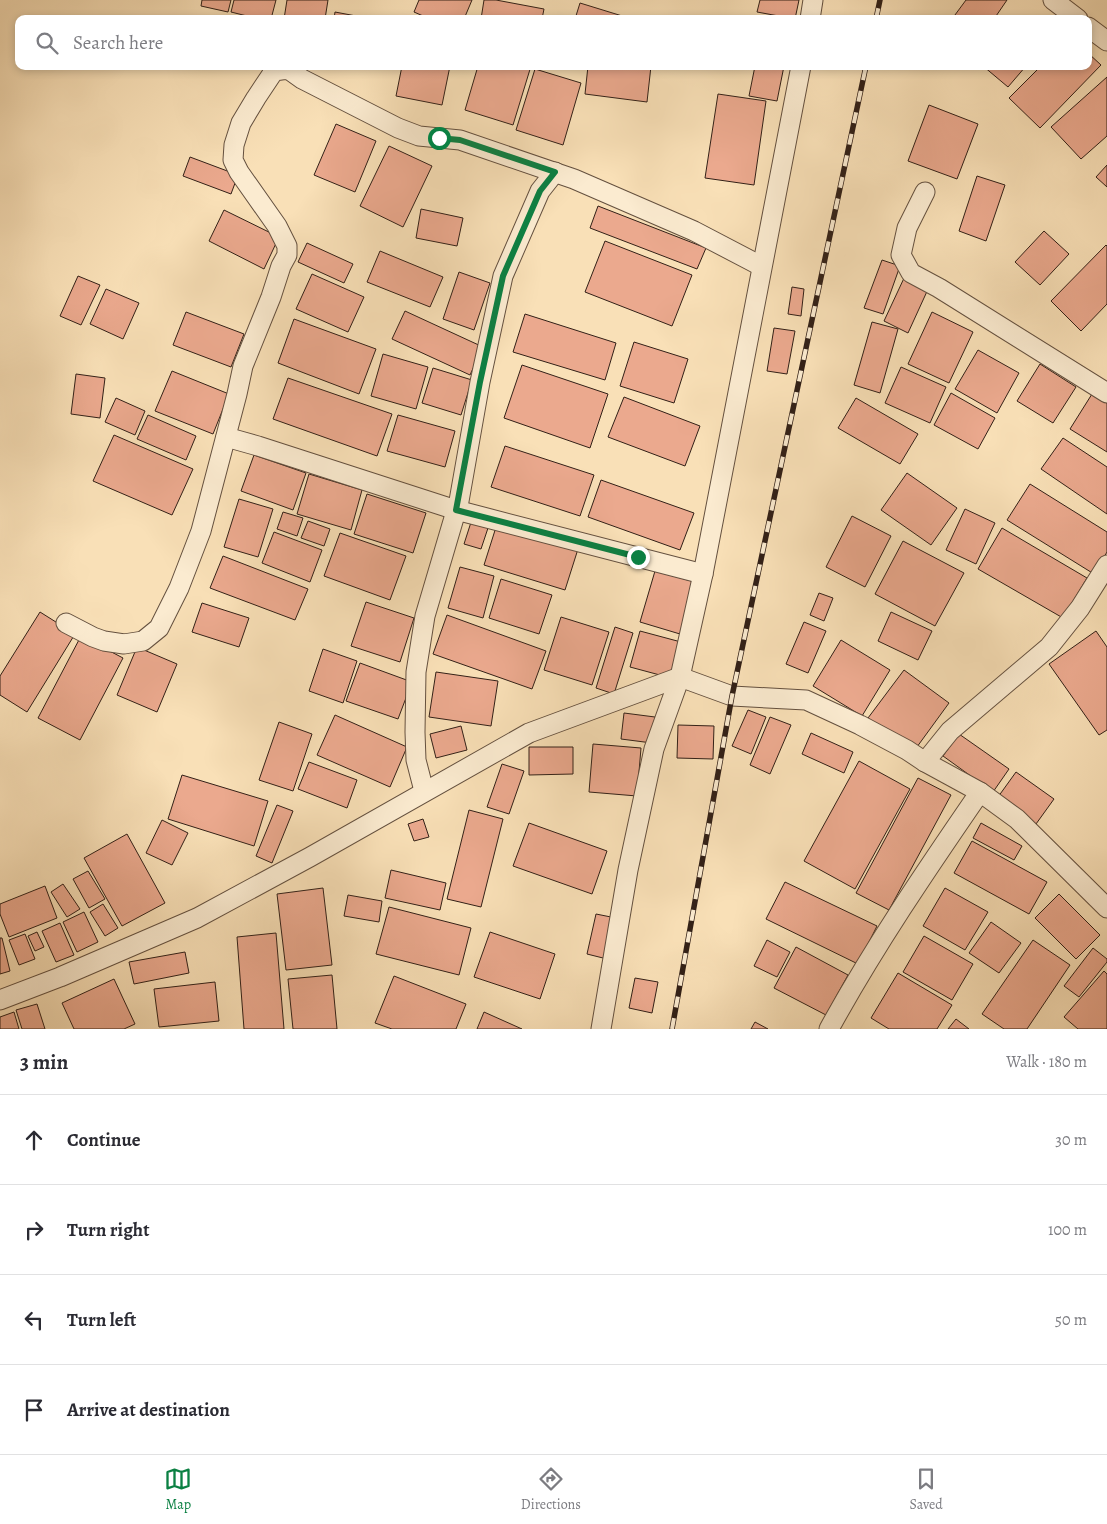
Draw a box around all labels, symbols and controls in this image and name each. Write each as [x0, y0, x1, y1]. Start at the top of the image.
search box [15, 15, 1092, 70]
icon: search [33, 29, 61, 57]
text: Search here [73, 30, 163, 56]
route start [428, 127, 451, 150]
route end [627, 546, 650, 569]
text: 3 min [20, 1048, 68, 1076]
text: Walk · 180 m [1006, 1051, 1087, 1073]
icon: ahead [20, 1126, 48, 1154]
text: Continue [67, 1127, 141, 1153]
text: 30 m [1055, 1129, 1087, 1151]
icon: right [20, 1216, 48, 1244]
text: Turn right [67, 1217, 149, 1243]
text: 100 m [1048, 1219, 1087, 1241]
icon: left [20, 1306, 48, 1334]
text: Turn left [67, 1307, 136, 1333]
text: 50 m [1055, 1309, 1087, 1331]
icon: arrive [20, 1396, 48, 1424]
text: Arrive at destination [67, 1397, 230, 1423]
tab: Map [164, 1465, 192, 1514]
tab: Directions [521, 1465, 581, 1514]
tab: Saved [910, 1465, 943, 1514]

